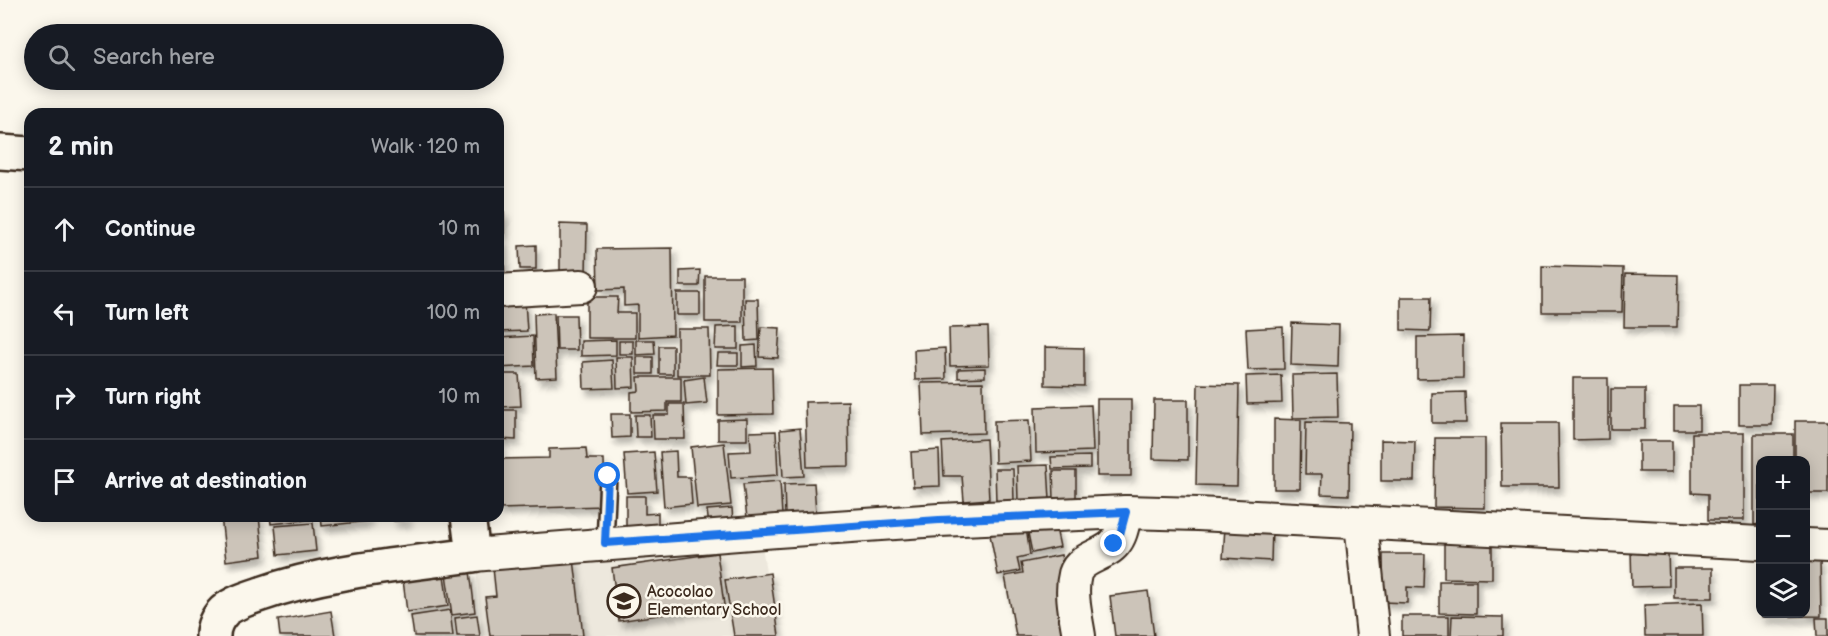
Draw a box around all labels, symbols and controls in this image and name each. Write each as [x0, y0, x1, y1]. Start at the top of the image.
search box [24, 24, 504, 90]
icon: search [45, 41, 78, 74]
text: Search here [93, 44, 215, 71]
text: 2 min [48, 132, 114, 163]
text: Walk · 120 m [371, 135, 480, 159]
icon: ahead [48, 213, 81, 246]
text: Continue [105, 216, 195, 243]
text: 10 m [439, 217, 480, 241]
icon: left [48, 297, 81, 330]
text: Turn left [105, 300, 189, 327]
text: 100 m [427, 301, 480, 325]
icon: right [48, 381, 81, 414]
text: Turn right [105, 384, 201, 411]
text: 10 m [439, 385, 480, 409]
map controls [1756, 456, 1810, 618]
button: + [1756, 456, 1810, 510]
route start [594, 462, 620, 488]
icon: arrive [48, 465, 81, 498]
text: Arrive at destination [105, 468, 307, 495]
button: − [1756, 510, 1810, 564]
route end [1100, 530, 1126, 556]
button: layers [1756, 564, 1810, 618]
school or university icon: Acocolao Elementary School [606, 583, 642, 619]
place label: Acocolao Elementary School [647, 583, 781, 620]

